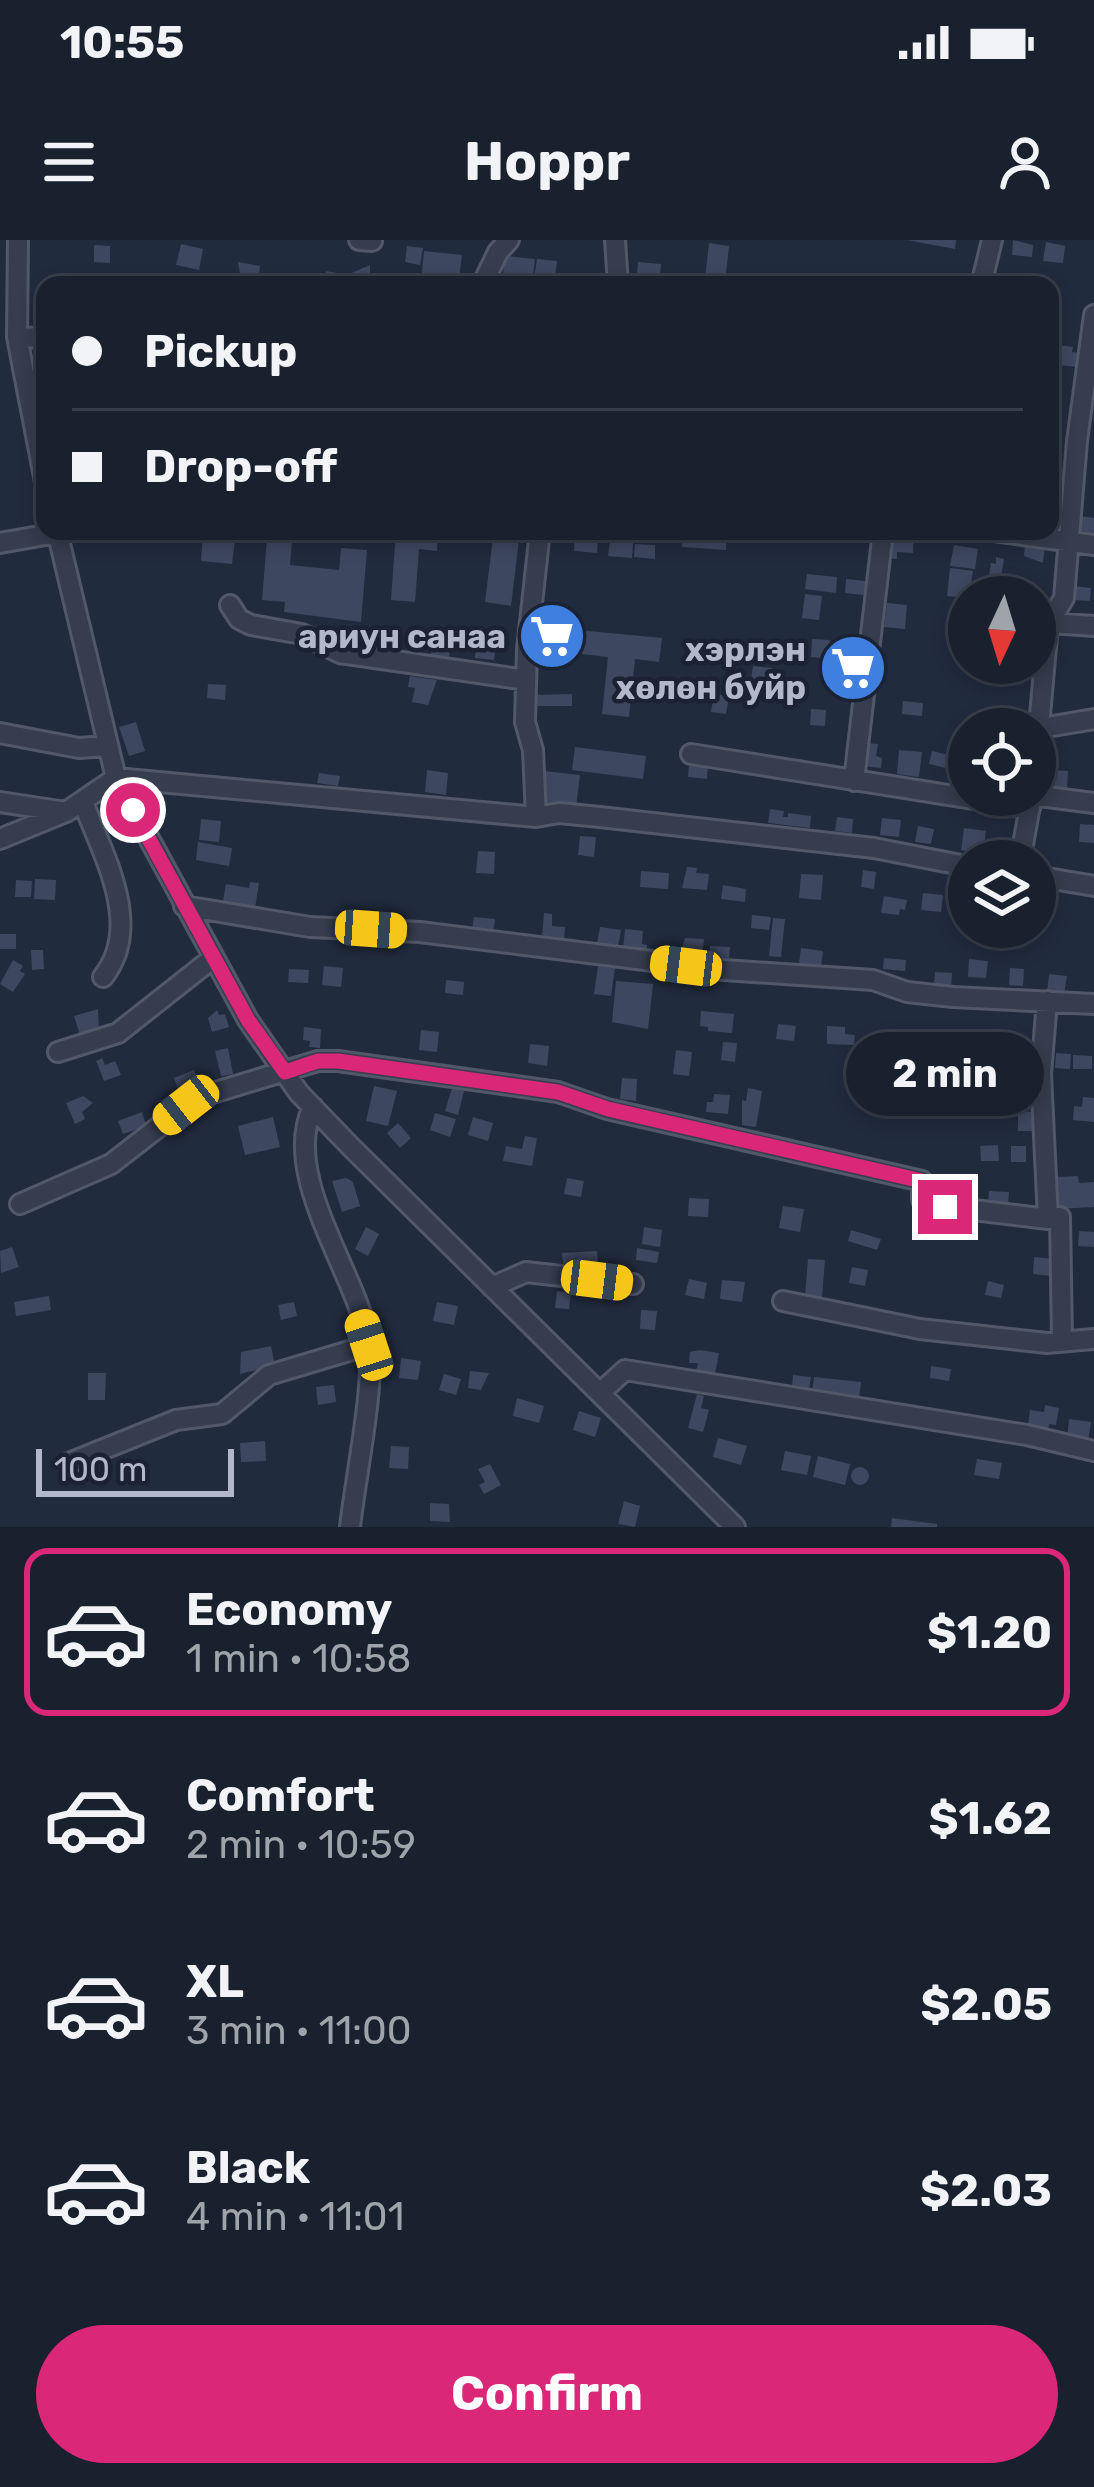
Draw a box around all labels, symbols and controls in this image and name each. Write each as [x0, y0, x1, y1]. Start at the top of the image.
text: 10:55 [60, 16, 184, 69]
icon: menu [36, 129, 102, 195]
icon: person [992, 129, 1058, 195]
text: Hoppr [464, 130, 630, 194]
text: Pickup [144, 325, 297, 378]
text: Drop-off [144, 440, 337, 493]
north arrow [948, 576, 1056, 684]
map controls [948, 576, 1056, 948]
supermarket icon: ариун санаа [517, 601, 587, 671]
place label: ариун санаа [298, 617, 506, 656]
place label: хэрлэн хөлөн буйр [616, 630, 806, 707]
supermarket icon: хэрлэн хөлөн буйр [818, 633, 888, 703]
button: locate [948, 708, 1056, 816]
route start [106, 783, 160, 837]
button: layers [948, 840, 1056, 948]
car [334, 909, 408, 949]
car [648, 944, 724, 988]
callout: 2 min [846, 1033, 1044, 1117]
text: 2 min [892, 1051, 998, 1097]
car [147, 1069, 225, 1141]
route end [918, 1180, 972, 1234]
car [559, 1258, 635, 1302]
car [341, 1305, 397, 1385]
scale bar [36, 1443, 234, 1496]
text: 100 m [54, 1450, 147, 1489]
icon: car [42, 1578, 150, 1686]
text: Economy [186, 1583, 392, 1636]
text: $1.20 [927, 1606, 1052, 1659]
text: 1 min · 10:58 [186, 1636, 411, 1682]
icon: car [42, 1764, 150, 1872]
text: Comfort [186, 1769, 375, 1822]
text: $1.62 [928, 1792, 1052, 1845]
text: 2 min · 10:59 [186, 1822, 416, 1868]
icon: car [42, 1950, 150, 2058]
text: XL [186, 1955, 244, 2008]
text: $2.05 [921, 1978, 1052, 2031]
text: 3 min · 11:00 [186, 2008, 412, 2054]
icon: car [42, 2136, 150, 2244]
text: Black [186, 2141, 310, 2194]
text: $2.03 [920, 2164, 1052, 2217]
text: 4 min · 11:01 [186, 2194, 404, 2240]
button: Confirm [36, 2325, 1058, 2463]

